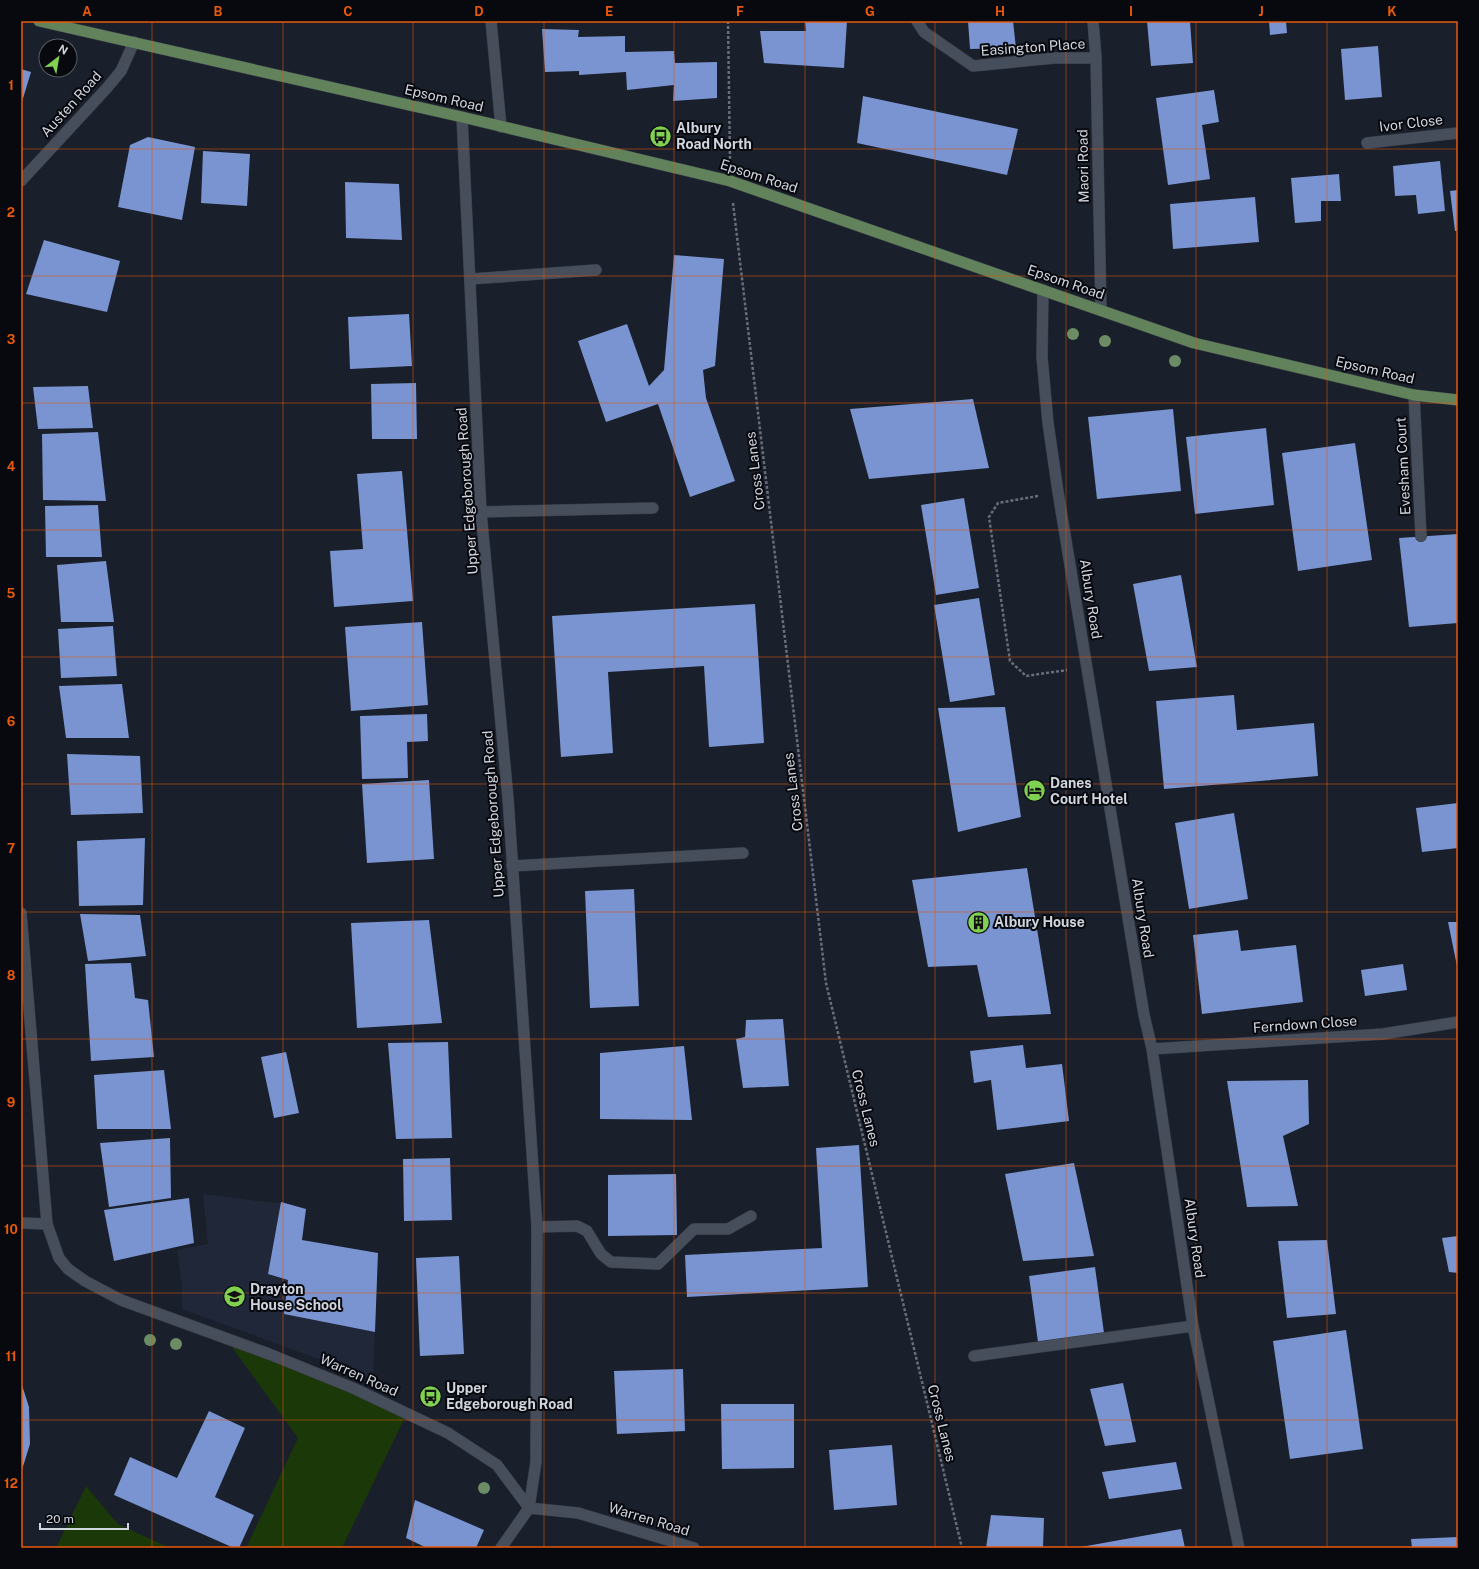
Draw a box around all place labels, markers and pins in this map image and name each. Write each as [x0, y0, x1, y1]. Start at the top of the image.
place label: Albury Road North [676, 120, 752, 152]
bus stop icon: Albury Road North [647, 123, 673, 149]
place label: Danes Court Hotel [1050, 775, 1128, 807]
hotel icon: Danes Court Hotel [1021, 778, 1047, 804]
building icon: Albury House [965, 909, 991, 935]
place label: Albury House [994, 914, 1085, 930]
place label: Drayton House School [250, 1281, 342, 1313]
school or university icon: Drayton House School [221, 1284, 247, 1310]
place label: Upper Edgeborough Road [446, 1380, 573, 1412]
bus stop icon: Upper Edgeborough Road [417, 1383, 443, 1409]

